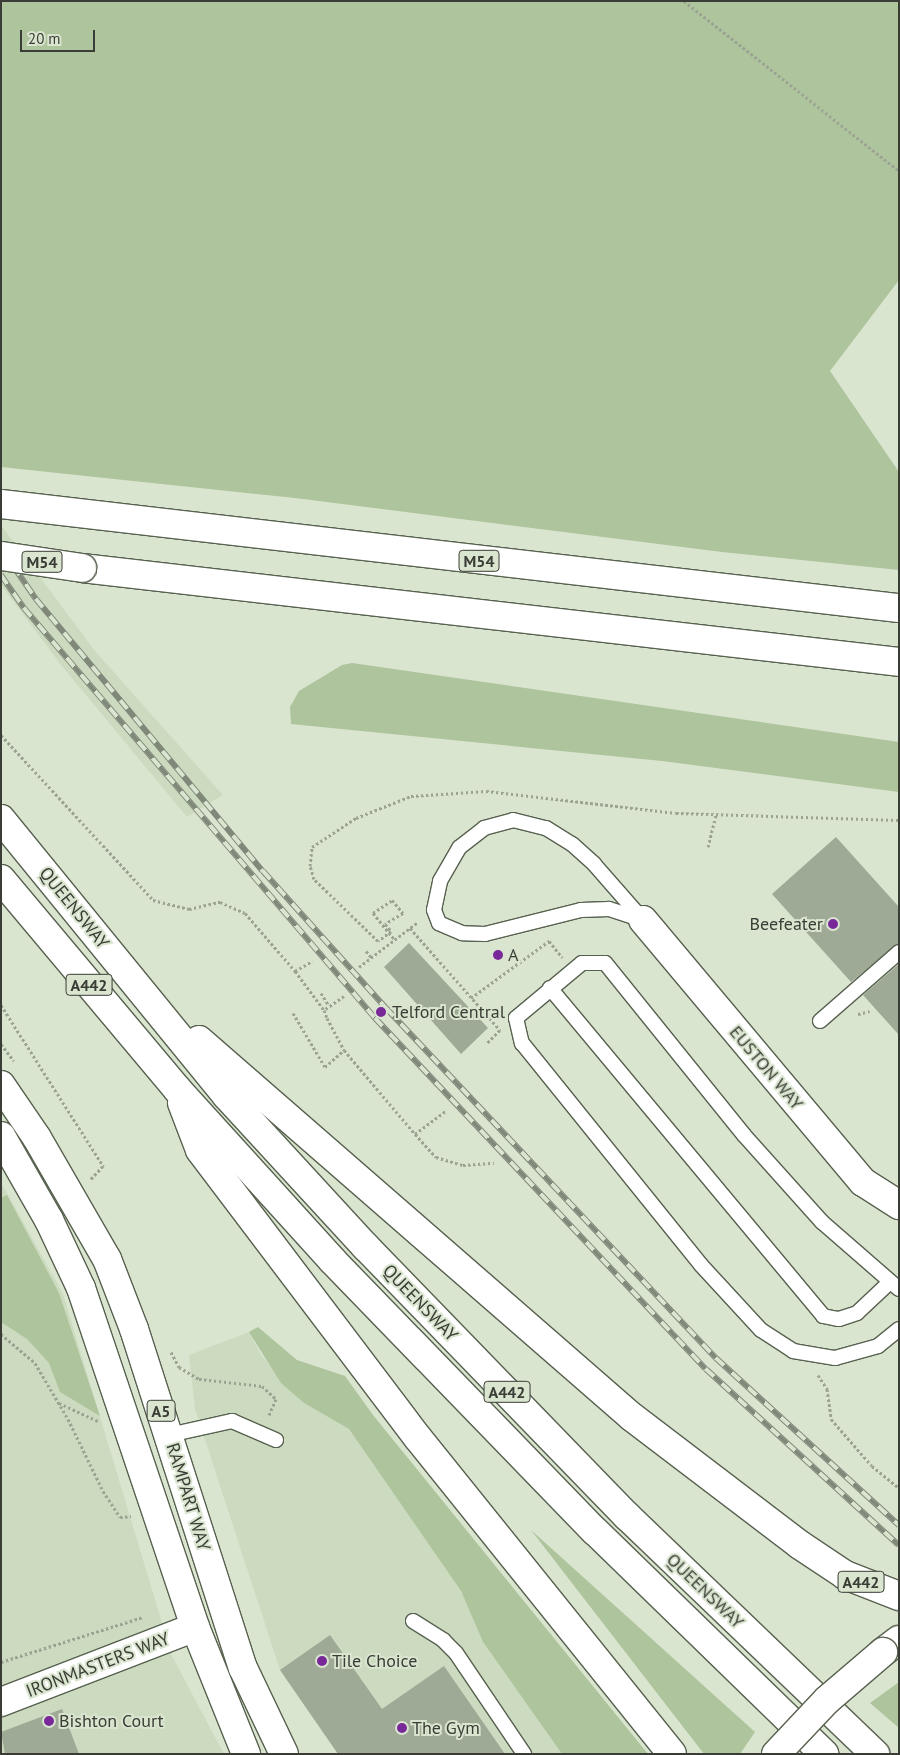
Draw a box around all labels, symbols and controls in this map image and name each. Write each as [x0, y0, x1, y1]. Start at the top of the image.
scale bar [22, 20, 98, 52]
text: 20 m [28, 29, 61, 48]
road number: M54 [21, 548, 63, 576]
road number: M54 [458, 548, 500, 574]
street label: QUEENSWAY [35, 863, 113, 953]
place label: Beefeater [750, 913, 823, 935]
marker: Beefeater [827, 918, 839, 930]
place label: A [508, 944, 519, 966]
marker: A [492, 949, 504, 961]
road number: A442 [65, 972, 113, 998]
place label: Telford Central [392, 1001, 505, 1023]
marker: Telford Central [374, 1005, 388, 1019]
street label: EUSTON WAY [725, 1022, 807, 1114]
street label: QUEENSWAY [378, 1260, 462, 1346]
road number: A442 [483, 1378, 531, 1405]
road number: A5 [146, 1398, 176, 1424]
street label: RAMPART WAY [161, 1440, 215, 1554]
street label: QUEENSWAY [662, 1549, 748, 1633]
road number: A442 [837, 1568, 885, 1595]
street label: IRONMASTERS WAY [23, 1628, 173, 1702]
place label: Tile Choice [332, 1650, 417, 1672]
marker: Tile Choice [316, 1655, 328, 1667]
place label: Bishton Court [59, 1710, 164, 1732]
marker: Bishton Court [43, 1715, 55, 1727]
place label: The Gym [412, 1717, 480, 1739]
marker: The Gym [396, 1722, 408, 1734]

